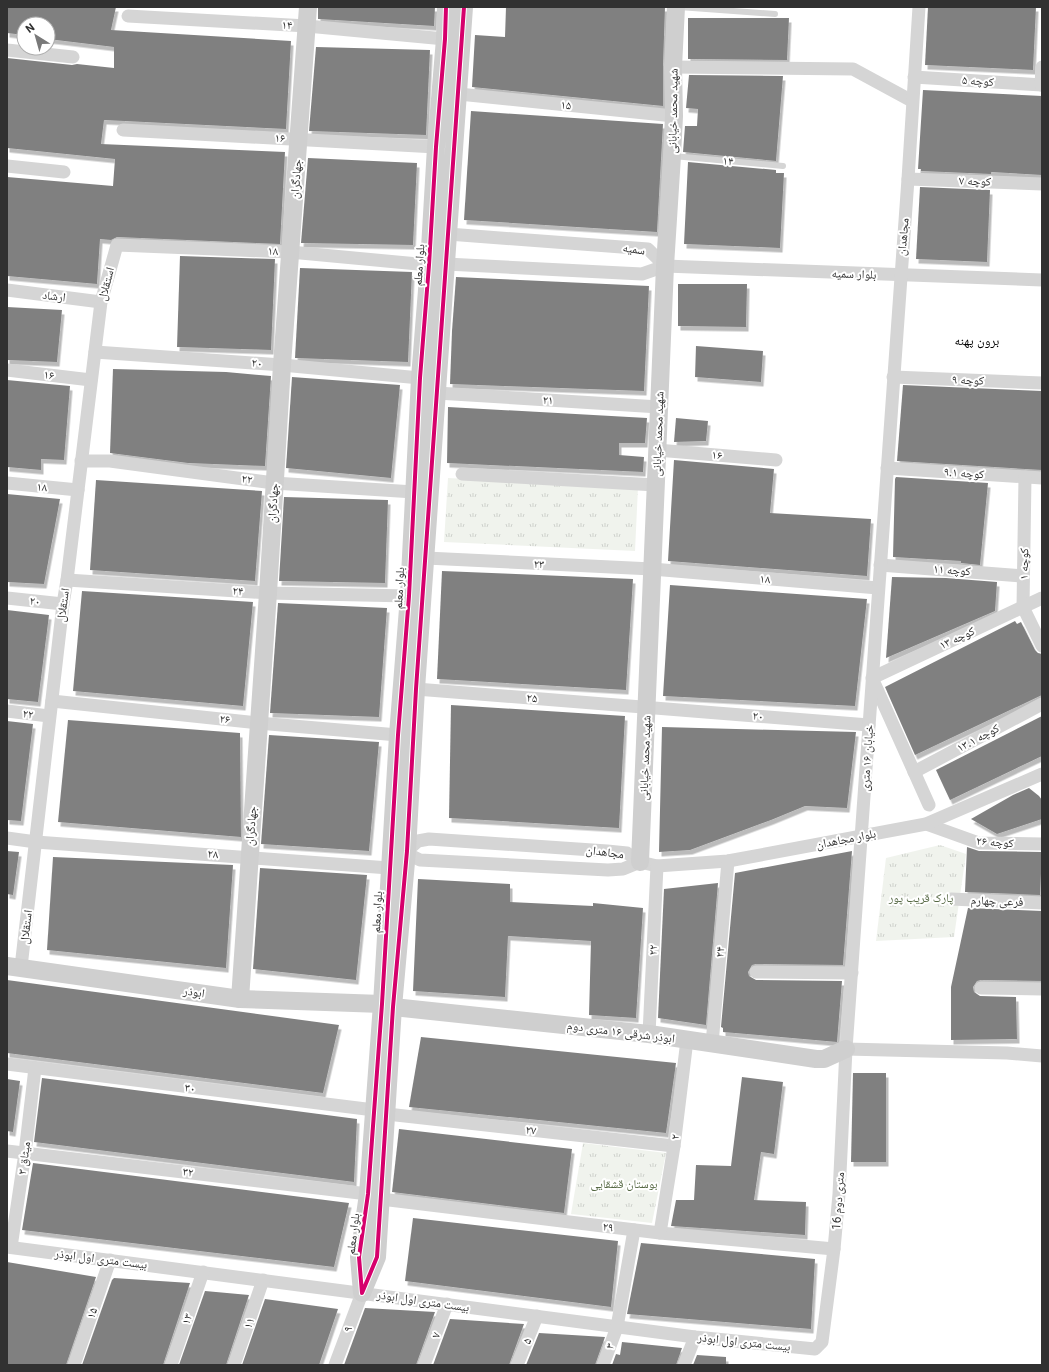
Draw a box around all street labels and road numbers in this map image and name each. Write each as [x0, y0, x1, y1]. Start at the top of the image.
street label: ۱۴ [281, 18, 293, 32]
street label: شهید محمد خیابانی [665, 68, 681, 154]
street label: کوچه ۵ [962, 73, 994, 89]
street label: ۱۵ [560, 97, 572, 113]
street label: ۱۶ [274, 131, 286, 145]
street label: ۱۴ [722, 154, 734, 168]
street label: جهادگران [288, 158, 304, 199]
street label: کوچه ۷ [959, 173, 991, 189]
street label: مجاهدان [894, 217, 912, 257]
street label: سمیه [622, 240, 646, 258]
street label: ۱۸ [267, 244, 279, 258]
street label: بلوار معلم [411, 244, 428, 287]
street label: استقلال [95, 266, 117, 302]
street label: بلوار سمیه [831, 266, 877, 282]
street label: ارشاد [42, 288, 67, 304]
street label: ۲۰ [251, 356, 263, 370]
street label: ۱۶ [43, 367, 55, 383]
street label: کوچه ۹ [952, 372, 984, 388]
street label: شهید محمد خیابانی [650, 391, 667, 477]
street label: ۲۱ [542, 393, 554, 407]
street label: ۱۶ [711, 448, 723, 462]
street label: کوچه ۹.۱ [943, 465, 985, 481]
street label: ۲۲ [241, 471, 253, 487]
street label: ۱۸ [36, 479, 49, 495]
street label: جهادگران [265, 482, 281, 523]
street label: کوچه ۱ [1017, 548, 1031, 580]
street label: ۲۳ [533, 557, 545, 571]
street label: کوچه ۱۱ [933, 562, 971, 578]
street label: بلوار معلم [391, 567, 408, 609]
street label: ۱۸ [759, 572, 772, 586]
street label: ۲۴ [232, 584, 244, 598]
street label: استقلال [54, 587, 72, 623]
street label: ۲۰ [29, 593, 41, 609]
street label: کوچه ۱۳ [937, 624, 977, 652]
street label: ۲۵ [526, 691, 538, 705]
street label: ۲۲ [22, 706, 34, 722]
street label: ۲۰ [752, 709, 764, 723]
street label: ۲۶ [219, 711, 231, 727]
street label: شهید محمد خیابانی [637, 715, 654, 801]
street label: کوچه ۱۳.۱ [954, 721, 1002, 755]
street label: خیابان ۱۶ متری [858, 724, 877, 792]
street label: جهادگران [243, 805, 259, 846]
street label: بلوار مجاهدان [815, 826, 877, 852]
street label: کوچه ۲۶ [976, 834, 1014, 850]
street label: مجاهدان [585, 843, 625, 861]
street label: ۲۸ [207, 847, 219, 861]
street label: بلوار معلم [369, 891, 386, 933]
street label: فرعی چهارم [970, 893, 1024, 910]
street label: استقلال [17, 909, 35, 945]
street label: ۲۲ [646, 944, 660, 956]
street label: ۲۴ [713, 946, 727, 958]
street label: ابوذر [181, 983, 206, 1001]
street label: ابوذر شرقی ۱۶ متری دوم [566, 1018, 676, 1047]
street label: ۳۰ [184, 1080, 196, 1096]
street label: ۲۷ [525, 1122, 538, 1138]
street label: ۲ [668, 1133, 682, 1141]
street label: میثاق ۳ [15, 1141, 33, 1175]
street label: ۳۲ [182, 1164, 194, 1180]
street label: 16 متری دوم [829, 1172, 848, 1230]
street label: بلوار معلم [343, 1212, 364, 1256]
street label: ۲۹ [602, 1219, 614, 1235]
street label: بیست متری اول ابوذر [53, 1246, 148, 1272]
street label: بیست متری اول ابوذر [375, 1287, 470, 1315]
street label: ۱۵ [84, 1306, 100, 1320]
street label: ۱۳ [179, 1312, 195, 1326]
street label: ۱۱ [241, 1316, 257, 1330]
street label: ۹ [341, 1324, 355, 1334]
street label: ۷ [429, 1330, 444, 1340]
street label: بیست متری اول ابوذر [696, 1330, 791, 1354]
street label: ۵ [520, 1336, 534, 1346]
street label: ۳ [602, 1341, 618, 1351]

